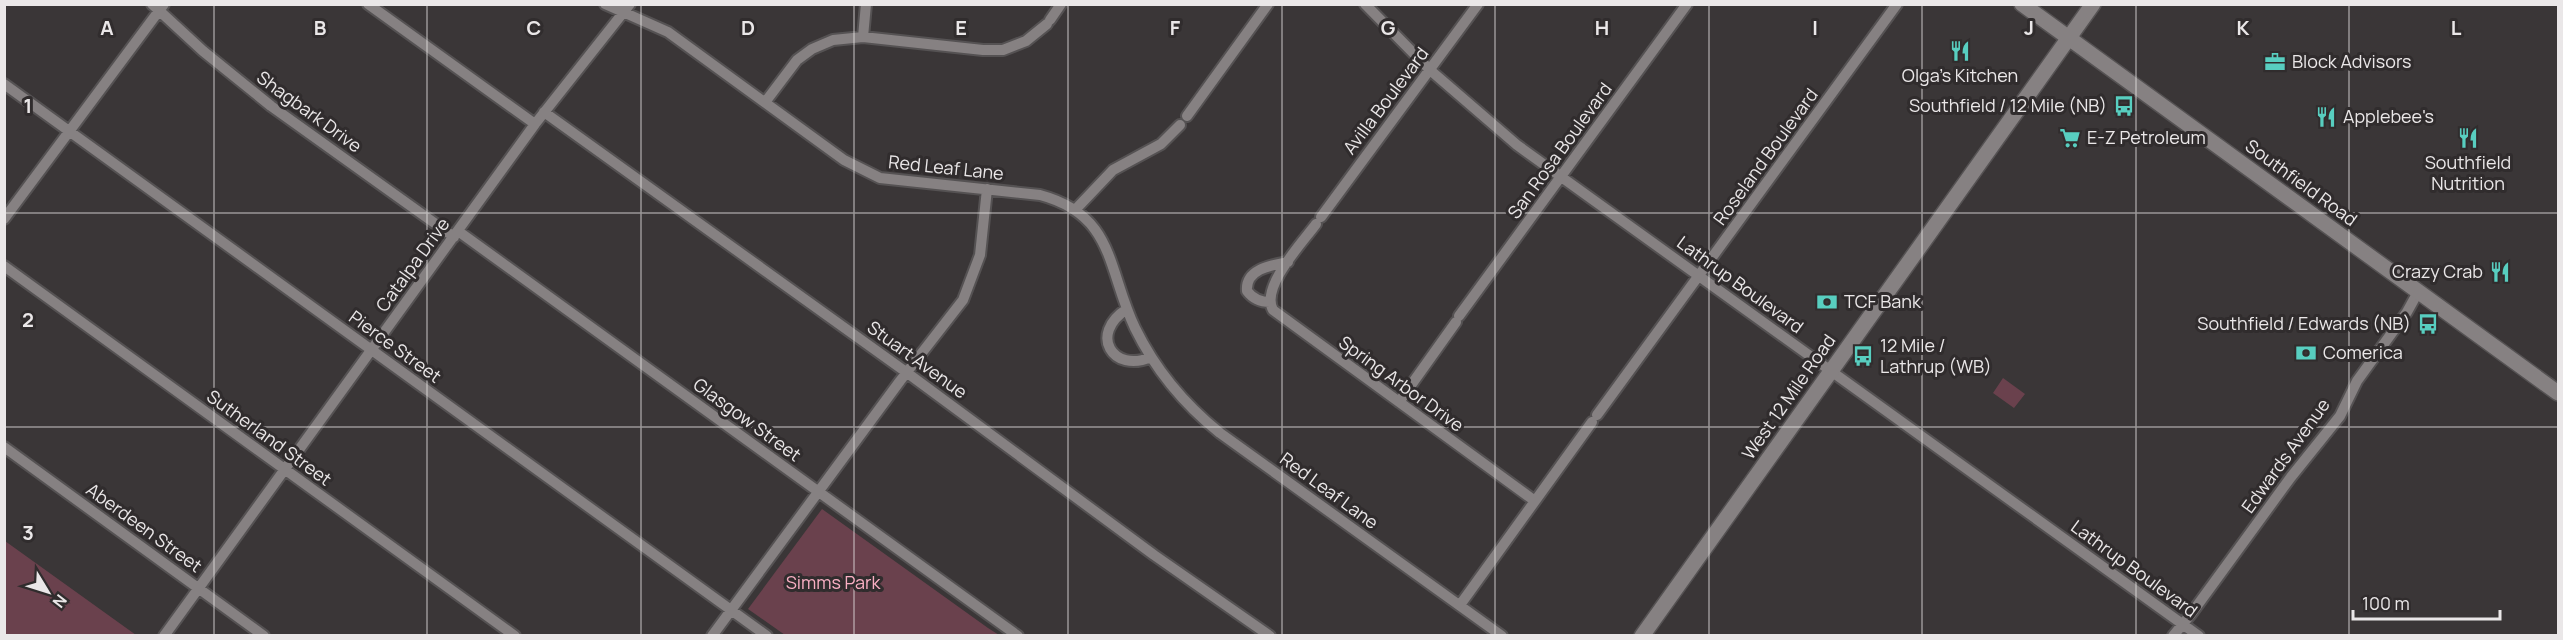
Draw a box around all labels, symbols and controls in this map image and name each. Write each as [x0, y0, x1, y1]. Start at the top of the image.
text: A [100, 14, 114, 41]
text: B [314, 14, 327, 41]
text: C [527, 14, 541, 41]
text: D [741, 14, 755, 41]
text: E [955, 14, 967, 41]
text: F [1170, 14, 1181, 41]
text: G [1381, 14, 1396, 41]
text: H [1595, 14, 1609, 41]
text: I [1812, 14, 1818, 41]
text: J [2024, 14, 2034, 41]
text: K [2237, 14, 2250, 41]
text: L [2451, 14, 2462, 41]
restaurant icon: Olga's Kitchen [1948, 39, 1972, 63]
street label: Avilla Boulevard [1337, 42, 1433, 159]
place label: Block Advisors [2292, 49, 2411, 73]
office icon: Block Advisors [2263, 50, 2287, 74]
place label: Olga's Kitchen [1902, 63, 2018, 87]
street label: Shagbark Drive [252, 65, 367, 157]
street label: San Rosa Boulevard [1502, 78, 1617, 223]
street label: Roseland Boulevard [1707, 83, 1823, 230]
text: 1 [24, 92, 32, 119]
place label: Southfield / 12 Mile (NB) [1909, 93, 2107, 117]
bus stop icon: Southfield / 12 Mile (NB) [2112, 94, 2136, 118]
place label: Applebee's [2343, 104, 2434, 128]
restaurant icon: Applebee's [2314, 105, 2338, 129]
place label: E-Z Petroleum [2087, 125, 2206, 149]
supermarket icon: E-Z Petroleum [2058, 126, 2082, 150]
restaurant icon: Southfield Nutrition [2456, 126, 2480, 150]
street label: Southfield Road [2241, 133, 2362, 231]
street label: Red Leaf Lane [887, 149, 1005, 185]
place label: Southfield Nutrition [2425, 150, 2511, 195]
street label: Catalpa Drive [370, 213, 454, 316]
street label: Lathrup Boulevard [1673, 230, 1809, 338]
place label: Crazy Crab [2392, 259, 2483, 283]
restaurant icon: Crazy Crab [2488, 260, 2512, 284]
place label: TCF Bank [1844, 289, 1922, 313]
bank icon: TCF Bank [1815, 290, 1839, 314]
street label: Pierce Street [345, 305, 447, 388]
text: 2 [22, 306, 34, 333]
place label: Southfield / Edwards (NB) [2197, 311, 2411, 335]
bus stop icon: Southfield / Edwards (NB) [2416, 312, 2440, 336]
street label: Stuart Avenue [863, 315, 972, 404]
street label: West 12 Mile Road [1736, 329, 1840, 464]
street label: Spring Arbor Drive [1334, 330, 1469, 437]
place label: 12 Mile / Lathrup (WB) [1880, 333, 1992, 378]
place label: Comerica [2323, 340, 2403, 364]
bank icon: Comerica [2294, 341, 2318, 365]
bus stop icon: 12 Mile / Lathrup (WB) [1851, 344, 1875, 368]
street label: Glasgow Street [689, 372, 806, 466]
street label: Sutherland Street [202, 384, 337, 491]
street label: Edwards Avenue [2236, 393, 2335, 517]
street label: Red Leaf Lane [1276, 446, 1384, 534]
street label: Aberdeen Street [82, 477, 207, 577]
street label: Lathrup Boulevard [2067, 514, 2203, 622]
text: 3 [22, 519, 34, 546]
north arrow [18, 562, 78, 622]
park label: Simms Park [786, 570, 881, 594]
scale bar [2353, 583, 2500, 621]
text: N [48, 590, 72, 613]
text: 100 m [2362, 591, 2410, 615]

